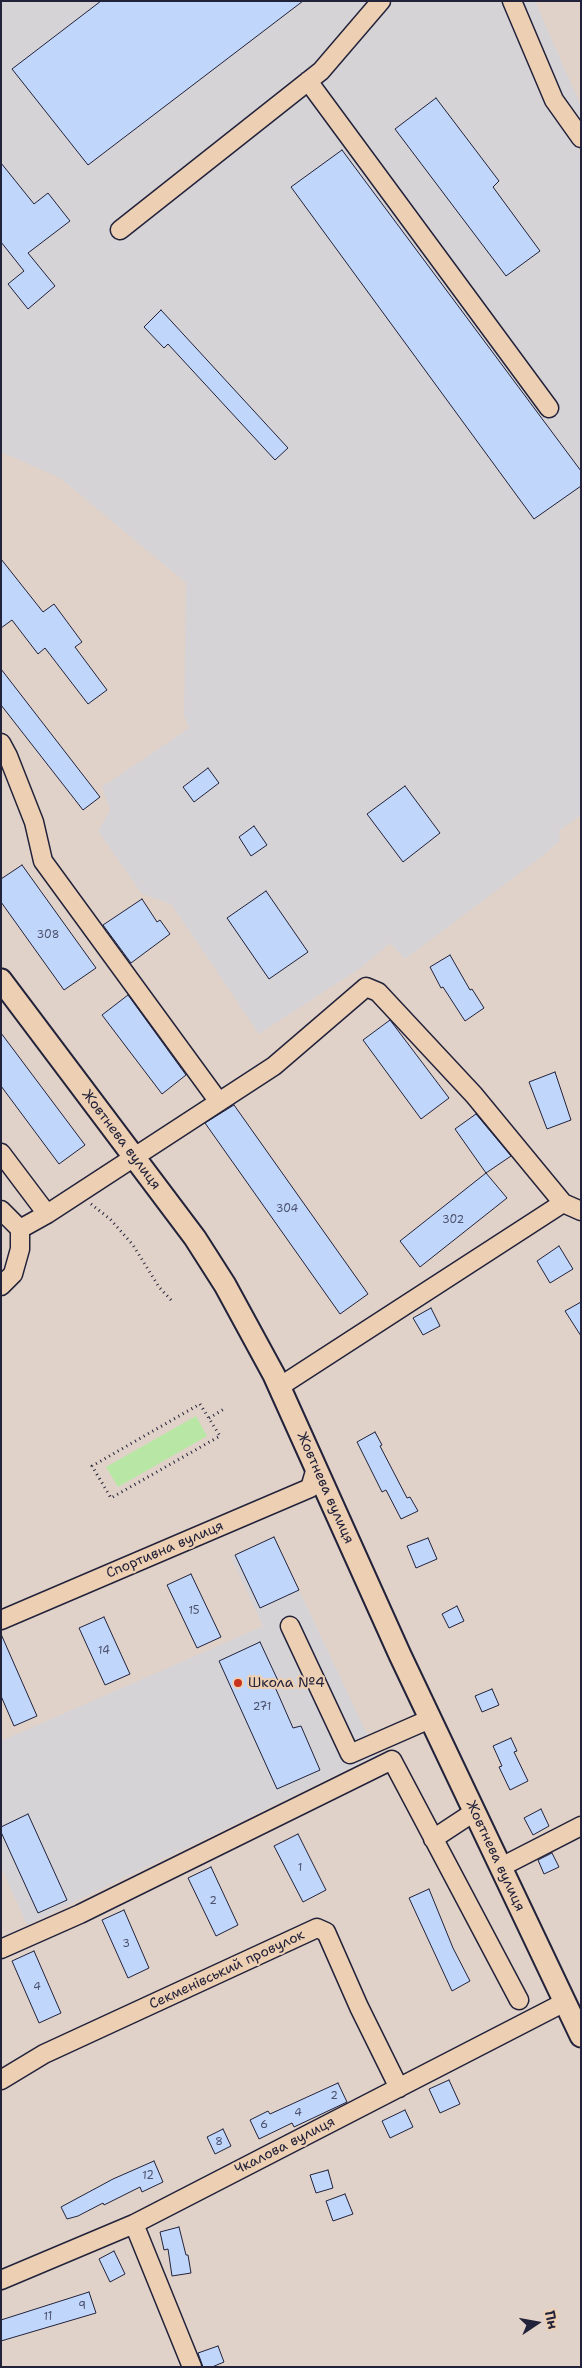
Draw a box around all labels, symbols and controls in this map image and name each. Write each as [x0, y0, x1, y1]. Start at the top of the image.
house number: 308 [37, 928, 59, 942]
street label: Жовтнева вулиця [78, 1087, 164, 1193]
house number: 304 [276, 1202, 298, 1216]
house number: 302 [442, 1213, 464, 1227]
street label: Жовтнева вулиця [293, 1430, 357, 1546]
street label: Спортивна вулиця [104, 1518, 226, 1582]
house number: 15 [188, 1604, 200, 1618]
house number: 14 [98, 1644, 110, 1658]
place label: Школа №4 [248, 1675, 325, 1691]
marker: Школа №4 [232, 1677, 244, 1689]
house number: 271 [253, 1700, 271, 1714]
street label: Жовтнева вулиця [462, 1798, 528, 1914]
house number: 1 [298, 1861, 302, 1875]
house number: 2 [209, 1894, 217, 1908]
street label: Секменівський провулок [147, 1927, 307, 2013]
house number: 3 [122, 1937, 130, 1951]
house number: 4 [33, 1980, 41, 1994]
house number: 2 [330, 2089, 338, 2103]
house number: 4 [294, 2106, 302, 2120]
street label: Чкалова вулиця [232, 2113, 338, 2179]
house number: 6 [260, 2118, 268, 2132]
house number: 8 [215, 2135, 223, 2149]
house number: 12 [142, 2169, 154, 2183]
north arrow [512, 2298, 562, 2348]
house number: 9 [78, 2299, 86, 2313]
text: Пн [541, 2309, 562, 2331]
house number: 11 [44, 2310, 52, 2324]

